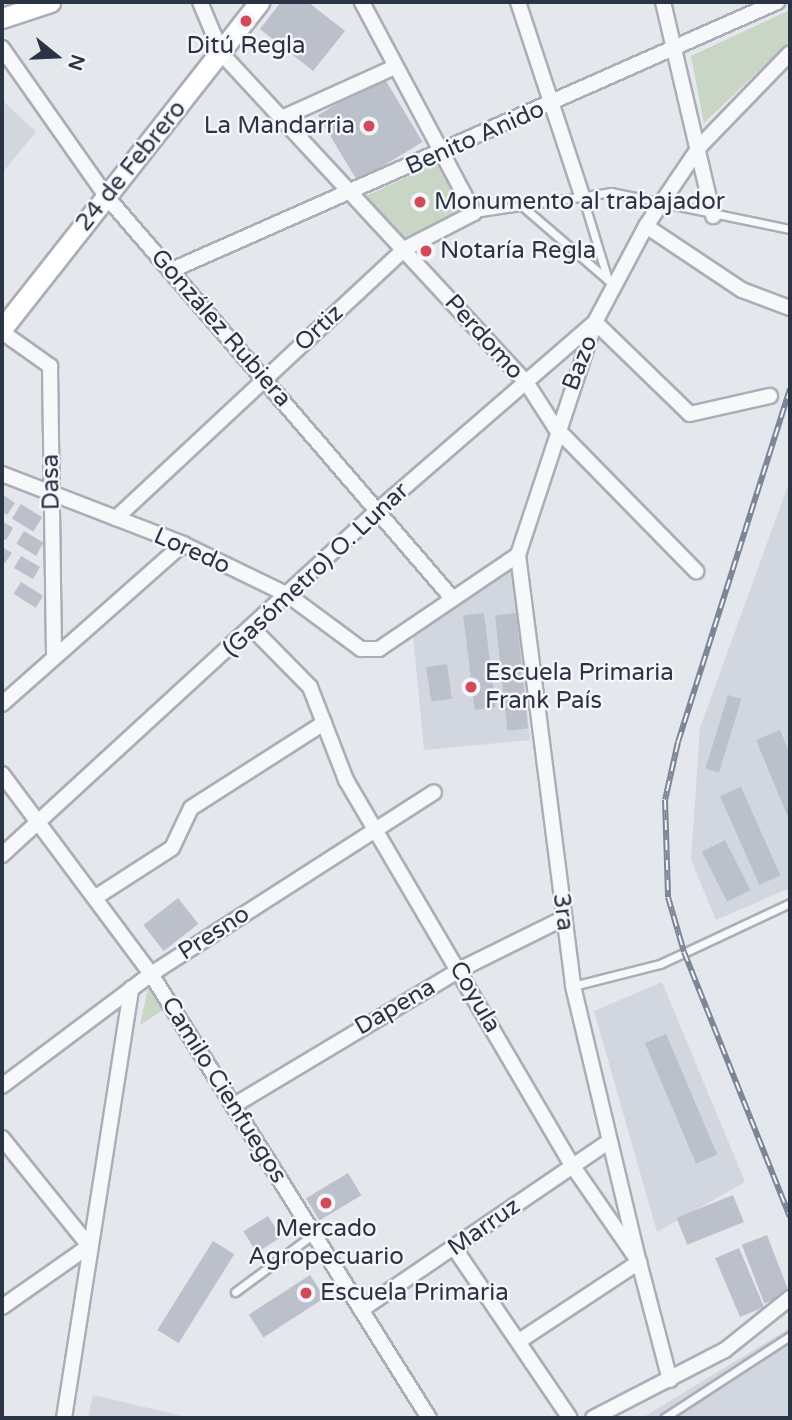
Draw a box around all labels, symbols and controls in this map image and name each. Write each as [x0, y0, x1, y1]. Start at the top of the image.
marker: Ditú Regla [238, 13, 254, 29]
north arrow [21, 21, 91, 91]
place label: Ditú Regla [186, 32, 306, 60]
text: N [63, 52, 89, 73]
street label: 24 de Febrero [70, 95, 192, 237]
street label: Benito Anido [401, 95, 549, 181]
place label: La Mandarria [204, 112, 355, 140]
marker: La Mandarria [361, 118, 377, 134]
place label: Monumento al trabajador [434, 188, 725, 216]
marker: Monumento al trabajador [412, 194, 428, 210]
place label: Notaría Regla [440, 237, 596, 265]
street label: González Rubiera [145, 243, 297, 413]
marker: Notaría Regla [418, 243, 434, 259]
street label: Perdomo [438, 289, 530, 385]
street label: Ortiz [289, 299, 349, 357]
street label: Bazo [556, 331, 604, 395]
street label: Dasa [36, 454, 66, 510]
street label: (Gasómetro) O. Lunar [217, 477, 415, 663]
street label: Loredo [149, 521, 235, 581]
place label: Escuela Primaria Frank País [485, 659, 674, 715]
marker: Escuela Primaria Frank País [463, 679, 479, 695]
street label: 3ra [546, 892, 580, 932]
street label: Presno [173, 899, 255, 967]
street label: Coyula [443, 956, 507, 1038]
street label: Dapena [350, 973, 440, 1041]
street label: Camilo Cienfuegos [155, 992, 293, 1188]
street label: Marruz [442, 1192, 526, 1262]
marker: Mercado Agropecuario [318, 1195, 334, 1211]
place label: Mercado Agropecuario [248, 1215, 404, 1271]
place label: Escuela Primaria [320, 1279, 509, 1307]
marker: Escuela Primaria [298, 1285, 314, 1301]

